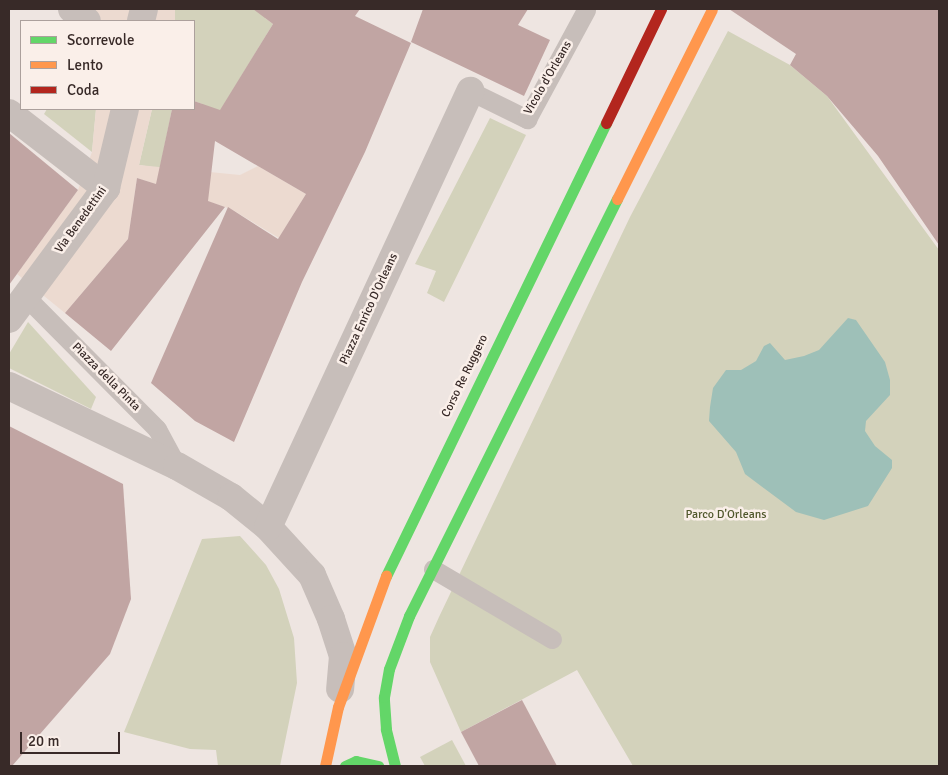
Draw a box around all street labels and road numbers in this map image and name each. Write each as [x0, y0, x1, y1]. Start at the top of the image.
street label: Vicolo d'Orleans [521, 39, 575, 117]
street label: Via Benedettini [52, 184, 110, 256]
street label: Piazza Enrico D'Orleans [337, 251, 401, 367]
street label: Corso Re Ruggero [439, 332, 491, 420]
street label: Piazza della Pinta [69, 340, 143, 414]

